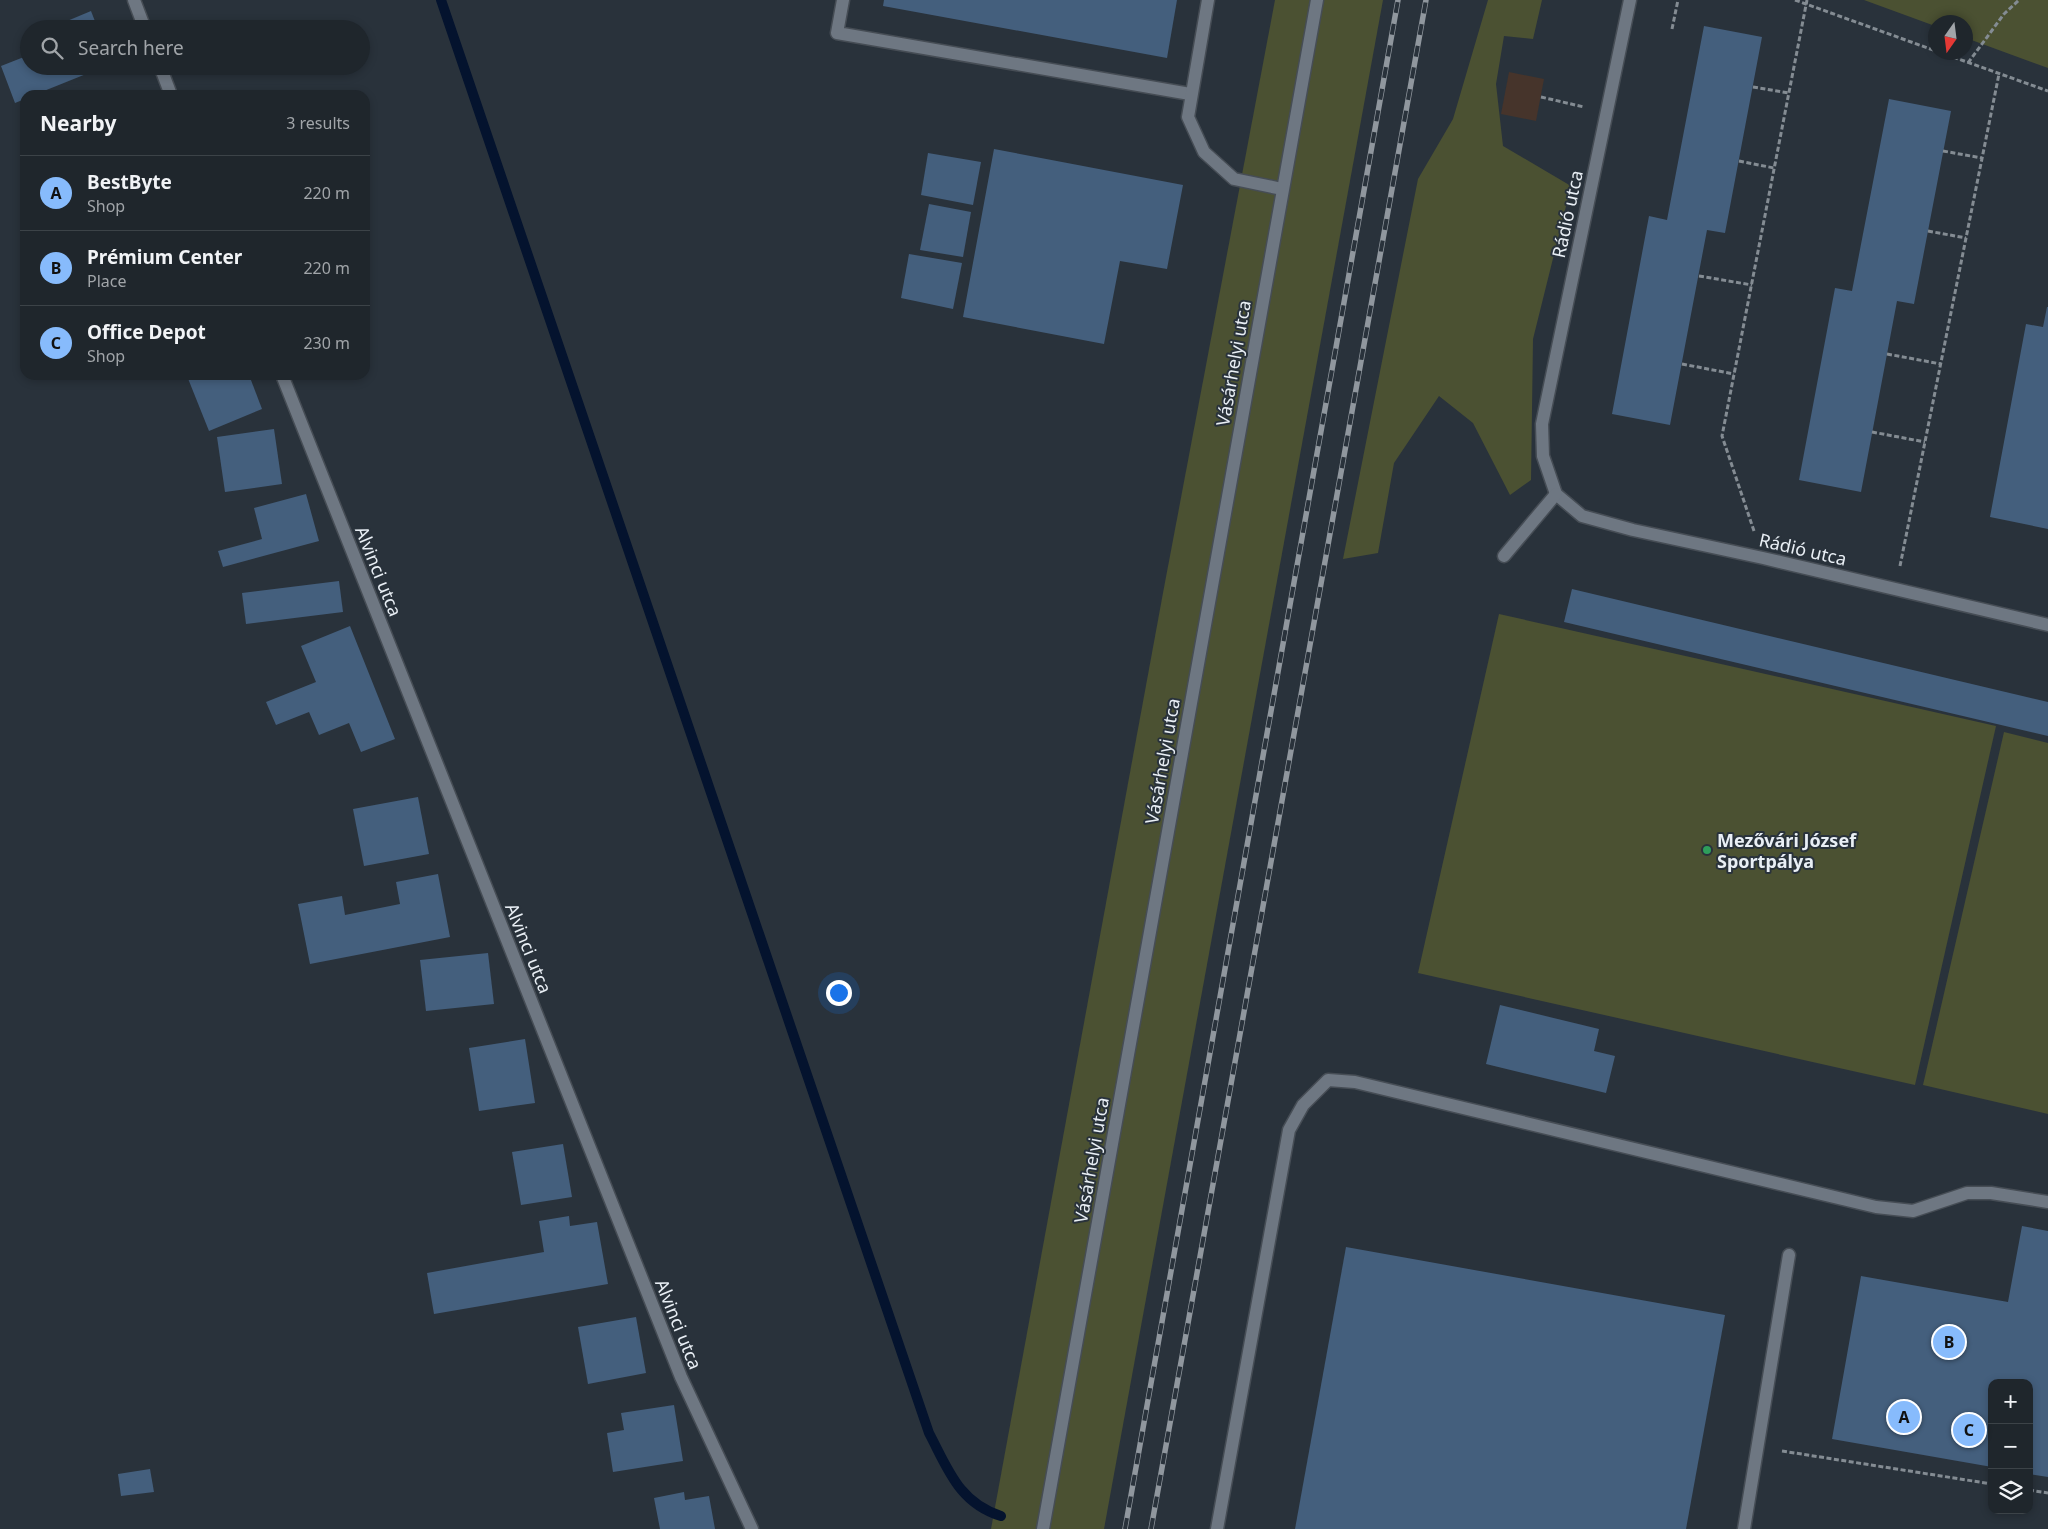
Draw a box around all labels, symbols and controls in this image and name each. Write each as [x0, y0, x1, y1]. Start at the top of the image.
north arrow [1928, 15, 1973, 60]
search box [20, 20, 370, 75]
icon: search [38, 34, 66, 62]
text: Search here [78, 35, 184, 61]
text: Nearby [40, 109, 116, 137]
text: 3 results [286, 112, 350, 134]
street label: Rádió utca [1546, 168, 1588, 260]
text: BestByte [87, 169, 172, 195]
text: A [50, 182, 62, 204]
text: 220 m [303, 182, 350, 204]
text: Shop [87, 195, 125, 217]
text: Prémium Center [87, 244, 242, 270]
text: B [51, 257, 61, 279]
text: 220 m [303, 257, 350, 279]
text: Place [87, 270, 127, 292]
street label: Vásárhelyi utca [1210, 298, 1256, 428]
text: Office Depot [87, 319, 206, 345]
text: C [51, 332, 61, 354]
text: 230 m [303, 332, 350, 354]
text: Shop [87, 345, 125, 367]
street label: Alvinci utca [350, 522, 408, 620]
street label: Rádió utca [1757, 527, 1849, 571]
street label: Vásárhelyi utca [1139, 696, 1185, 826]
place label: Mezővári József Sportpálya [1717, 828, 1857, 873]
marker: Mezővári József Sportpálya [1701, 844, 1713, 856]
street label: Alvinci utca [500, 899, 558, 997]
your location [826, 980, 852, 1006]
street label: Vásárhelyi utca [1068, 1095, 1114, 1225]
street label: Alvinci utca [650, 1275, 708, 1373]
pin: B [1933, 1323, 1965, 1361]
map controls [1988, 1379, 2033, 1514]
button: + [1988, 1379, 2033, 1424]
pin: A [1888, 1398, 1920, 1436]
pin: C [1953, 1411, 1985, 1449]
button: − [1988, 1424, 2033, 1469]
button: layers [1988, 1469, 2033, 1514]

